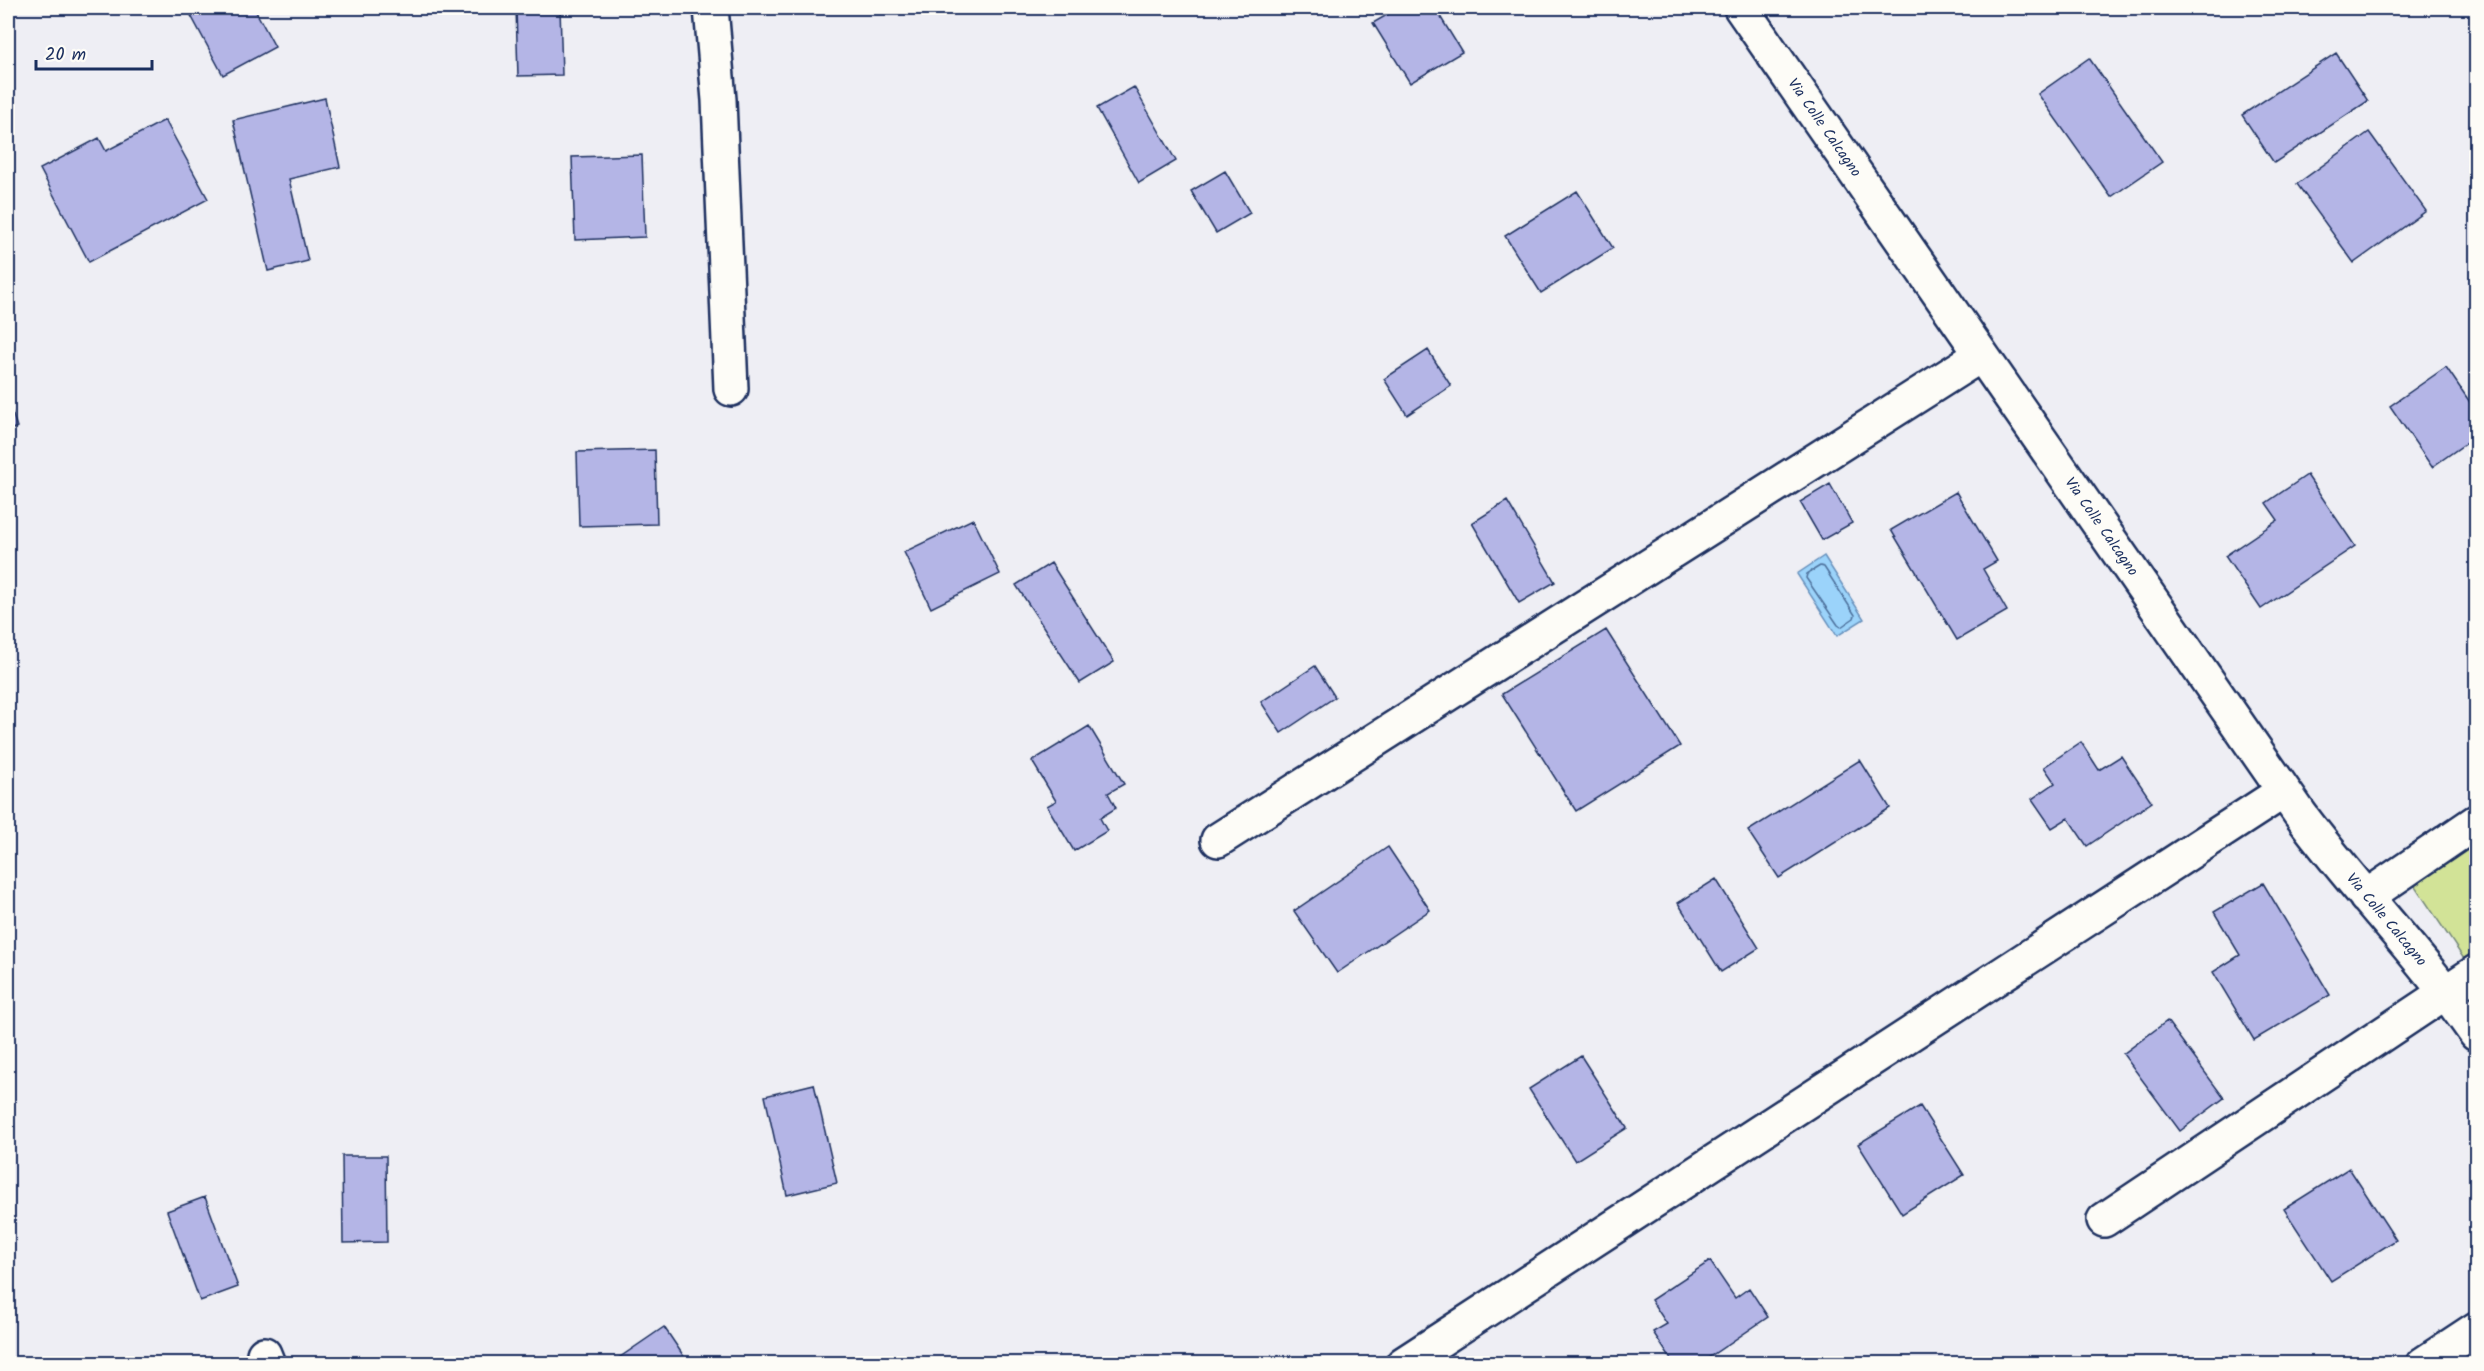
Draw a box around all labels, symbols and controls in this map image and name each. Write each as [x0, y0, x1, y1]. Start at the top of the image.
scale bar [36, 33, 152, 71]
text: 20 m [45, 41, 86, 70]
street label: Via Colle Calcagno [1781, 74, 1867, 182]
street label: Via Colle Calcagno [2058, 473, 2144, 581]
street label: Via Colle Calcagno [2340, 868, 2433, 972]

